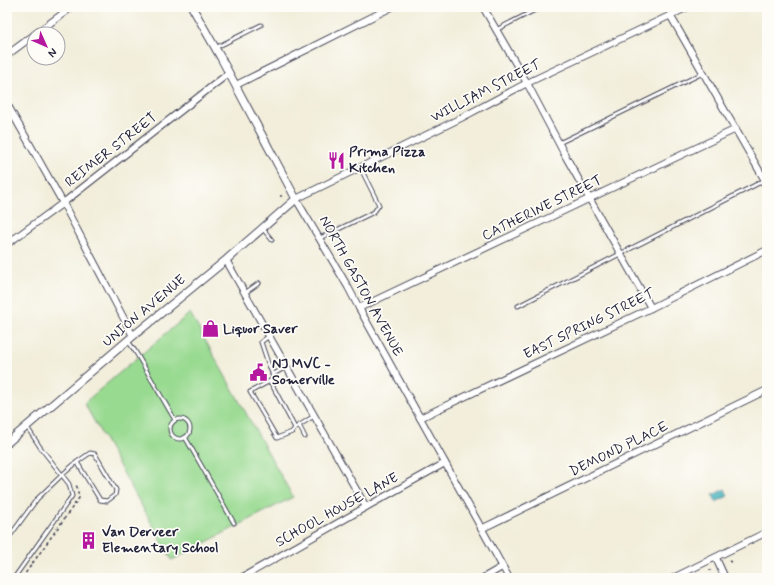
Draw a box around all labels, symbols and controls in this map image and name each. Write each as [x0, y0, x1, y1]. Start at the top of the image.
north arrow [26, 26, 66, 66]
text: N [45, 45, 60, 60]
street label: WILLIAM STREET [428, 55, 544, 127]
street label: REIMER STREET [61, 109, 161, 191]
place label: Prima Pizza Kitchen [349, 143, 425, 177]
restaurant icon: Prima Pizza Kitchen [326, 150, 346, 170]
street label: CATHERINE STREET [479, 171, 605, 245]
street label: NORTH GASTON AVENUE [315, 213, 407, 359]
street label: UNION AVENUE [99, 271, 189, 351]
street label: EAST SPRING STREET [520, 284, 658, 364]
shop icon: Liquor Saver [200, 319, 220, 339]
place label: Liquor Saver [223, 320, 298, 338]
place label: NJ MVC - Somerville [272, 355, 335, 389]
public building icon: NJ MVC - Somerville [249, 362, 269, 382]
street label: DEMOND PLACE [567, 417, 671, 481]
street label: SCHOOL HOUSE LANE [272, 469, 402, 551]
place label: Van Derveer Elementary School [102, 523, 218, 557]
building icon: Van Derveer Elementary School [79, 530, 99, 550]

